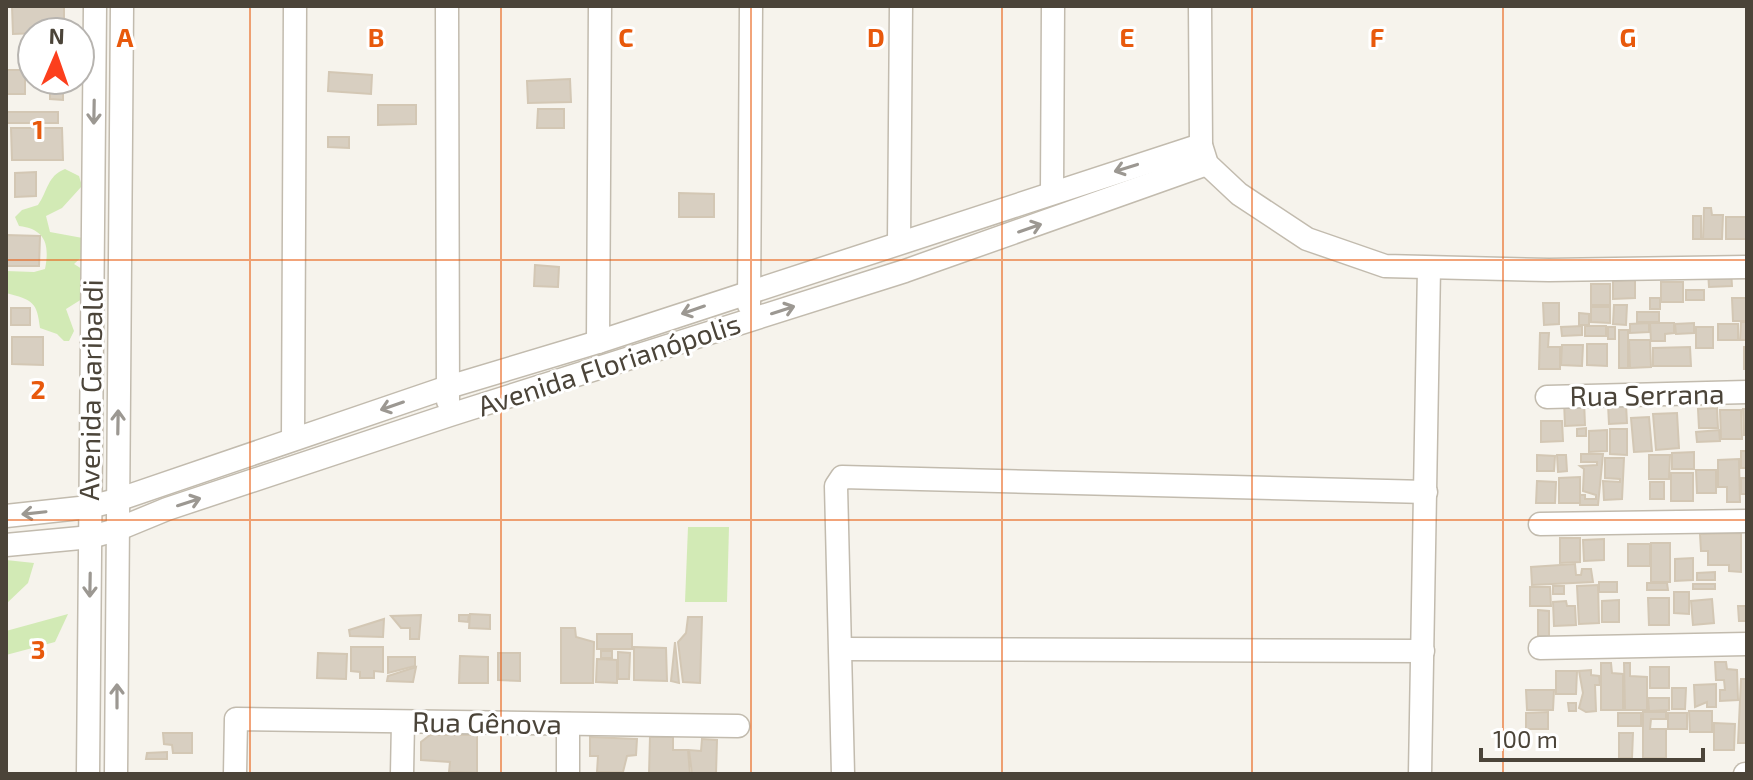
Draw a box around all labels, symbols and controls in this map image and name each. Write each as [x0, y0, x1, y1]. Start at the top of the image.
north arrow [16, 16, 96, 96]
text: A [117, 21, 134, 52]
text: B [368, 21, 384, 52]
text: C [618, 21, 634, 52]
text: D [867, 21, 885, 52]
text: E [1119, 21, 1135, 52]
text: F [1370, 21, 1384, 52]
text: G [1620, 21, 1636, 52]
text: N [48, 22, 65, 48]
one-way arrow [86, 98, 101, 125]
text: 1 [32, 113, 44, 144]
one-way arrow [1114, 162, 1139, 177]
one-way arrow [1017, 219, 1042, 234]
street label: Avenida Garibaldi [71, 279, 109, 501]
one-way arrow [770, 301, 795, 316]
one-way arrow [680, 303, 706, 318]
street label: Avenida Florianópolis [473, 306, 744, 423]
text: 2 [30, 373, 46, 404]
street label: Rua Serrana [1569, 376, 1725, 412]
one-way arrow [379, 399, 405, 414]
one-way arrow [110, 409, 126, 436]
one-way arrow [176, 493, 201, 508]
one-way arrow [21, 506, 48, 521]
one-way arrow [83, 571, 98, 598]
text: 3 [31, 633, 45, 664]
one-way arrow [109, 683, 125, 710]
street label: Rua Gênova [412, 704, 562, 740]
scale bar [1481, 712, 1703, 762]
text: 100 m [1493, 724, 1558, 753]

